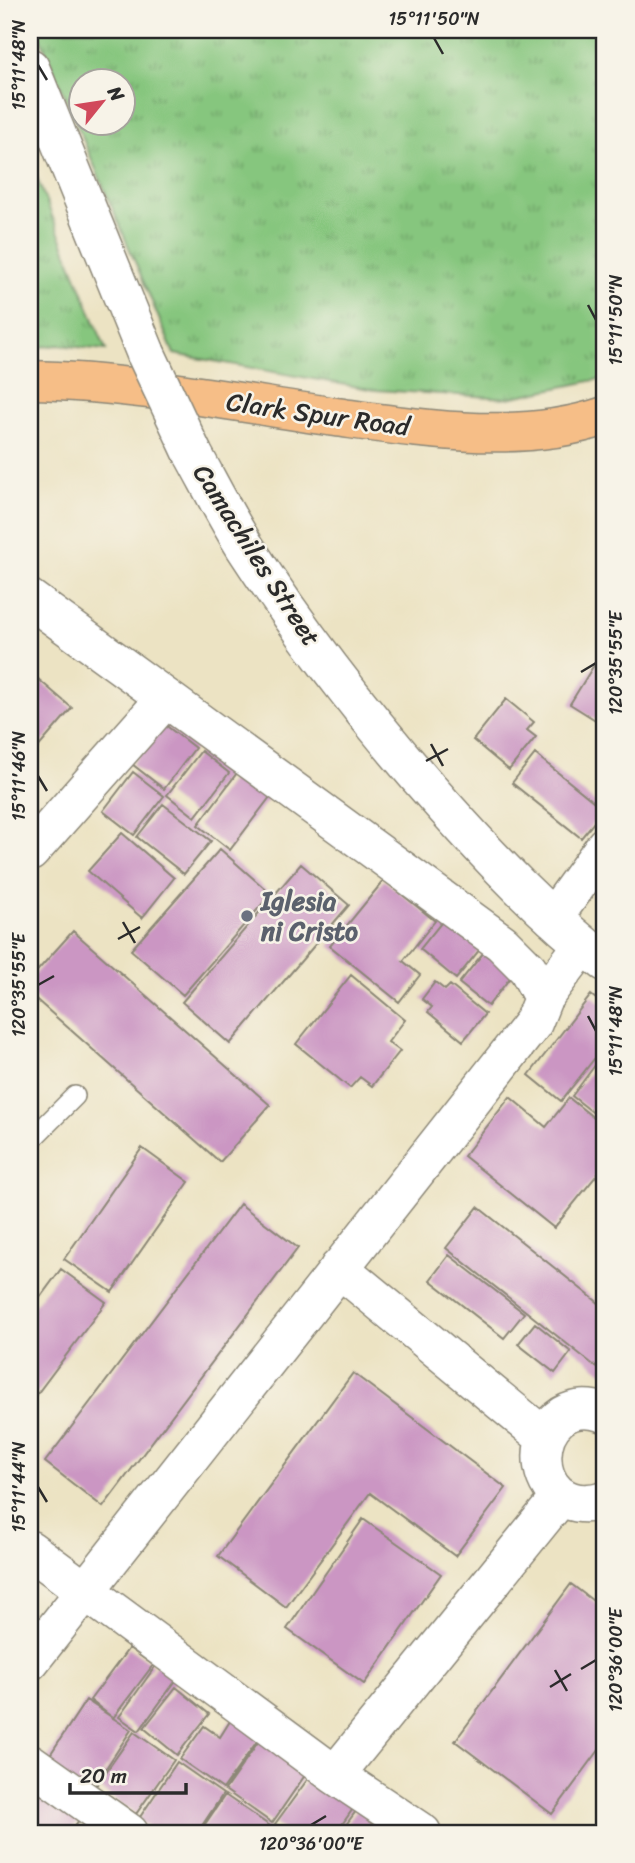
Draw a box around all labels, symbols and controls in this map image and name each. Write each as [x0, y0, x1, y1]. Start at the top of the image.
text: 15°11'50"N [389, 3, 480, 35]
text: 15°11'48"N [3, 19, 35, 110]
north arrow [66, 66, 136, 136]
text: N [98, 79, 134, 108]
text: 15°11'50"N [600, 274, 632, 365]
street label: Clark Spur Road [223, 378, 415, 450]
street label: Camachiles Street [180, 454, 334, 656]
text: 120°35'55"E [600, 610, 632, 715]
text: 15°11'46"N [3, 730, 35, 821]
place label: Iglesia ni Cristo [259, 878, 358, 954]
marker: Iglesia ni Cristo [239, 908, 255, 924]
text: 120°35'55"E [3, 932, 35, 1037]
text: 15°11'48"N [600, 985, 632, 1076]
text: 15°11'44"N [3, 1441, 35, 1533]
text: 120°36'00"E [600, 1607, 632, 1712]
scale bar [70, 1751, 186, 1795]
text: 20 m [80, 1757, 127, 1795]
text: 120°36'00"E [259, 1828, 364, 1860]

